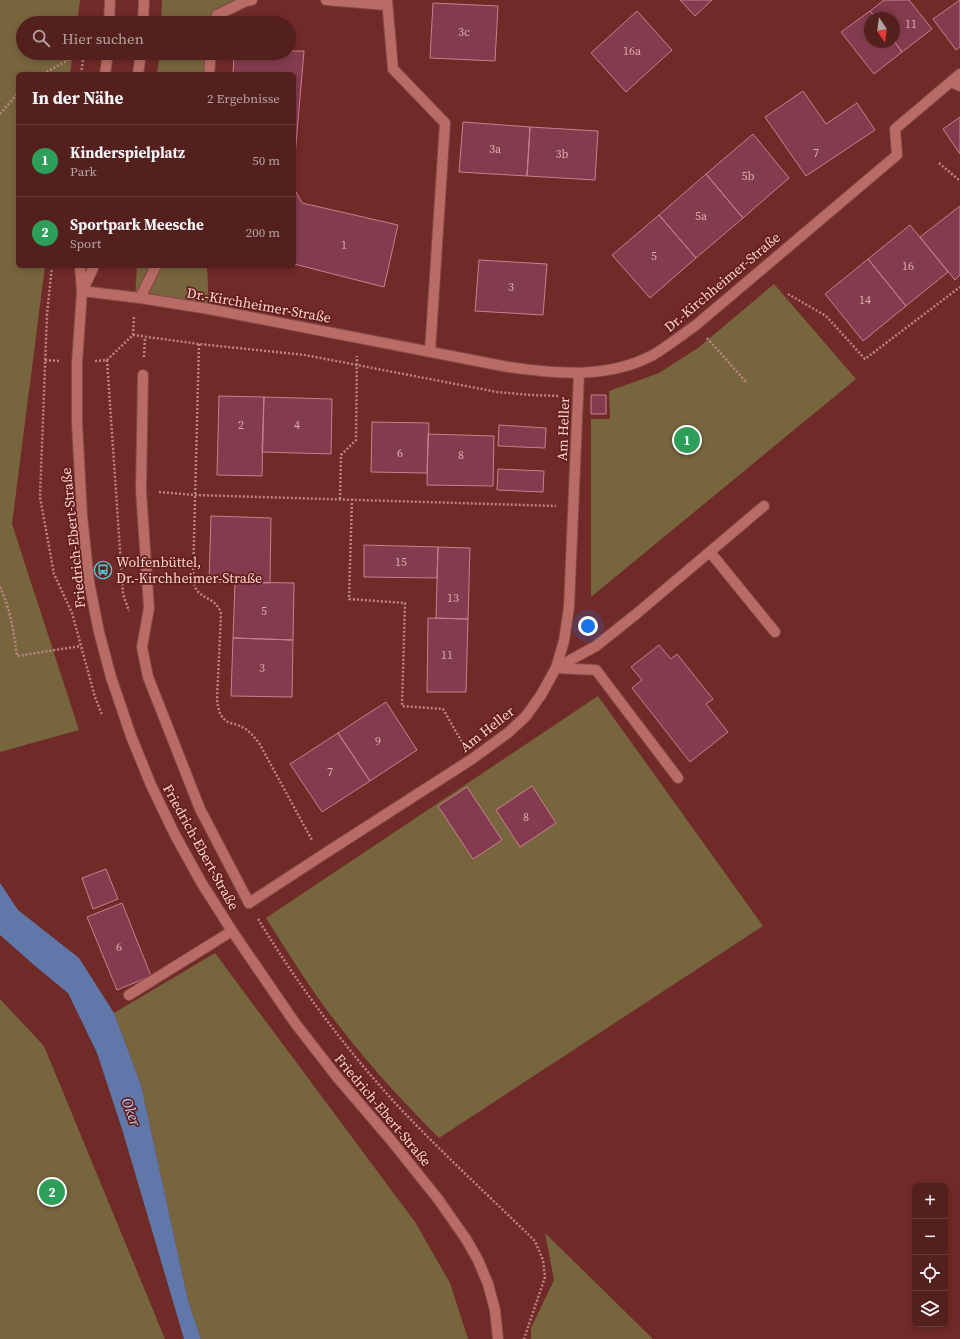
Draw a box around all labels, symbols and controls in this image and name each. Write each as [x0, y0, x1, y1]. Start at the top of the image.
north arrow [864, 12, 900, 48]
search box [16, 16, 296, 60]
house number: 11 [905, 16, 917, 32]
house number: 3c [458, 24, 470, 40]
icon: search [30, 27, 52, 49]
text: Hier suchen [62, 28, 144, 49]
house number: 16a [623, 43, 642, 59]
text: In der Nähe [32, 86, 123, 110]
text: 2 Ergebnisse [207, 90, 280, 107]
house number: 3a [489, 141, 502, 157]
text: Kinderspielplatz [70, 142, 185, 163]
house number: 7 [813, 145, 819, 161]
house number: 3b [556, 146, 569, 162]
text: 1 [41, 152, 49, 169]
text: 50 m [252, 152, 280, 169]
text: Park [70, 163, 97, 180]
house number: 5b [742, 168, 755, 184]
house number: 5a [695, 208, 708, 224]
text: Sportpark Meesche [70, 214, 204, 235]
text: 2 [41, 224, 49, 241]
text: 200 m [246, 224, 280, 241]
street label: Dr.-Kirchheimer-Straße [660, 227, 784, 337]
text: Sport [70, 235, 101, 252]
house number: 1 [341, 237, 347, 253]
house number: 5 [651, 248, 657, 264]
house number: 16 [902, 258, 914, 274]
house number: 3 [508, 279, 514, 295]
street label: Dr.-Kirchheimer-Straße [185, 282, 333, 328]
house number: 14 [859, 292, 871, 308]
street label: Am Heller [552, 396, 574, 462]
house number: 2 [238, 417, 244, 433]
house number: 4 [294, 417, 300, 433]
pin: 1 [674, 425, 700, 455]
house number: 6 [397, 445, 403, 461]
house number: 8 [458, 447, 464, 463]
street label: Friedrich-Ebert-Straße [56, 467, 90, 609]
place label: Wolfenbüttel, Dr.-Kirchheimer-Straße [116, 552, 262, 588]
house number: 15 [395, 554, 407, 570]
bus stop icon: Wolfenbüttel, Dr.-Kirchheimer-Straße [93, 560, 113, 580]
house number: 13 [447, 590, 459, 606]
house number: 5 [261, 603, 267, 619]
your location [578, 616, 598, 636]
house number: 11 [441, 647, 453, 663]
house number: 3 [259, 660, 265, 676]
street label: Am Heller [455, 701, 519, 757]
house number: 9 [375, 733, 381, 749]
house number: 7 [327, 764, 333, 780]
street label: Friedrich-Ebert-Straße [158, 780, 244, 914]
house number: 8 [523, 809, 529, 825]
house number: 6 [116, 939, 122, 955]
street label: Friedrich-Ebert-Straße [330, 1049, 436, 1171]
water label: Oker [116, 1095, 147, 1130]
pin: 2 [39, 1177, 65, 1207]
map controls [912, 1183, 948, 1327]
button: + [912, 1183, 948, 1219]
button: − [912, 1219, 948, 1255]
button: locate [912, 1255, 948, 1291]
button: layers [912, 1291, 948, 1327]

